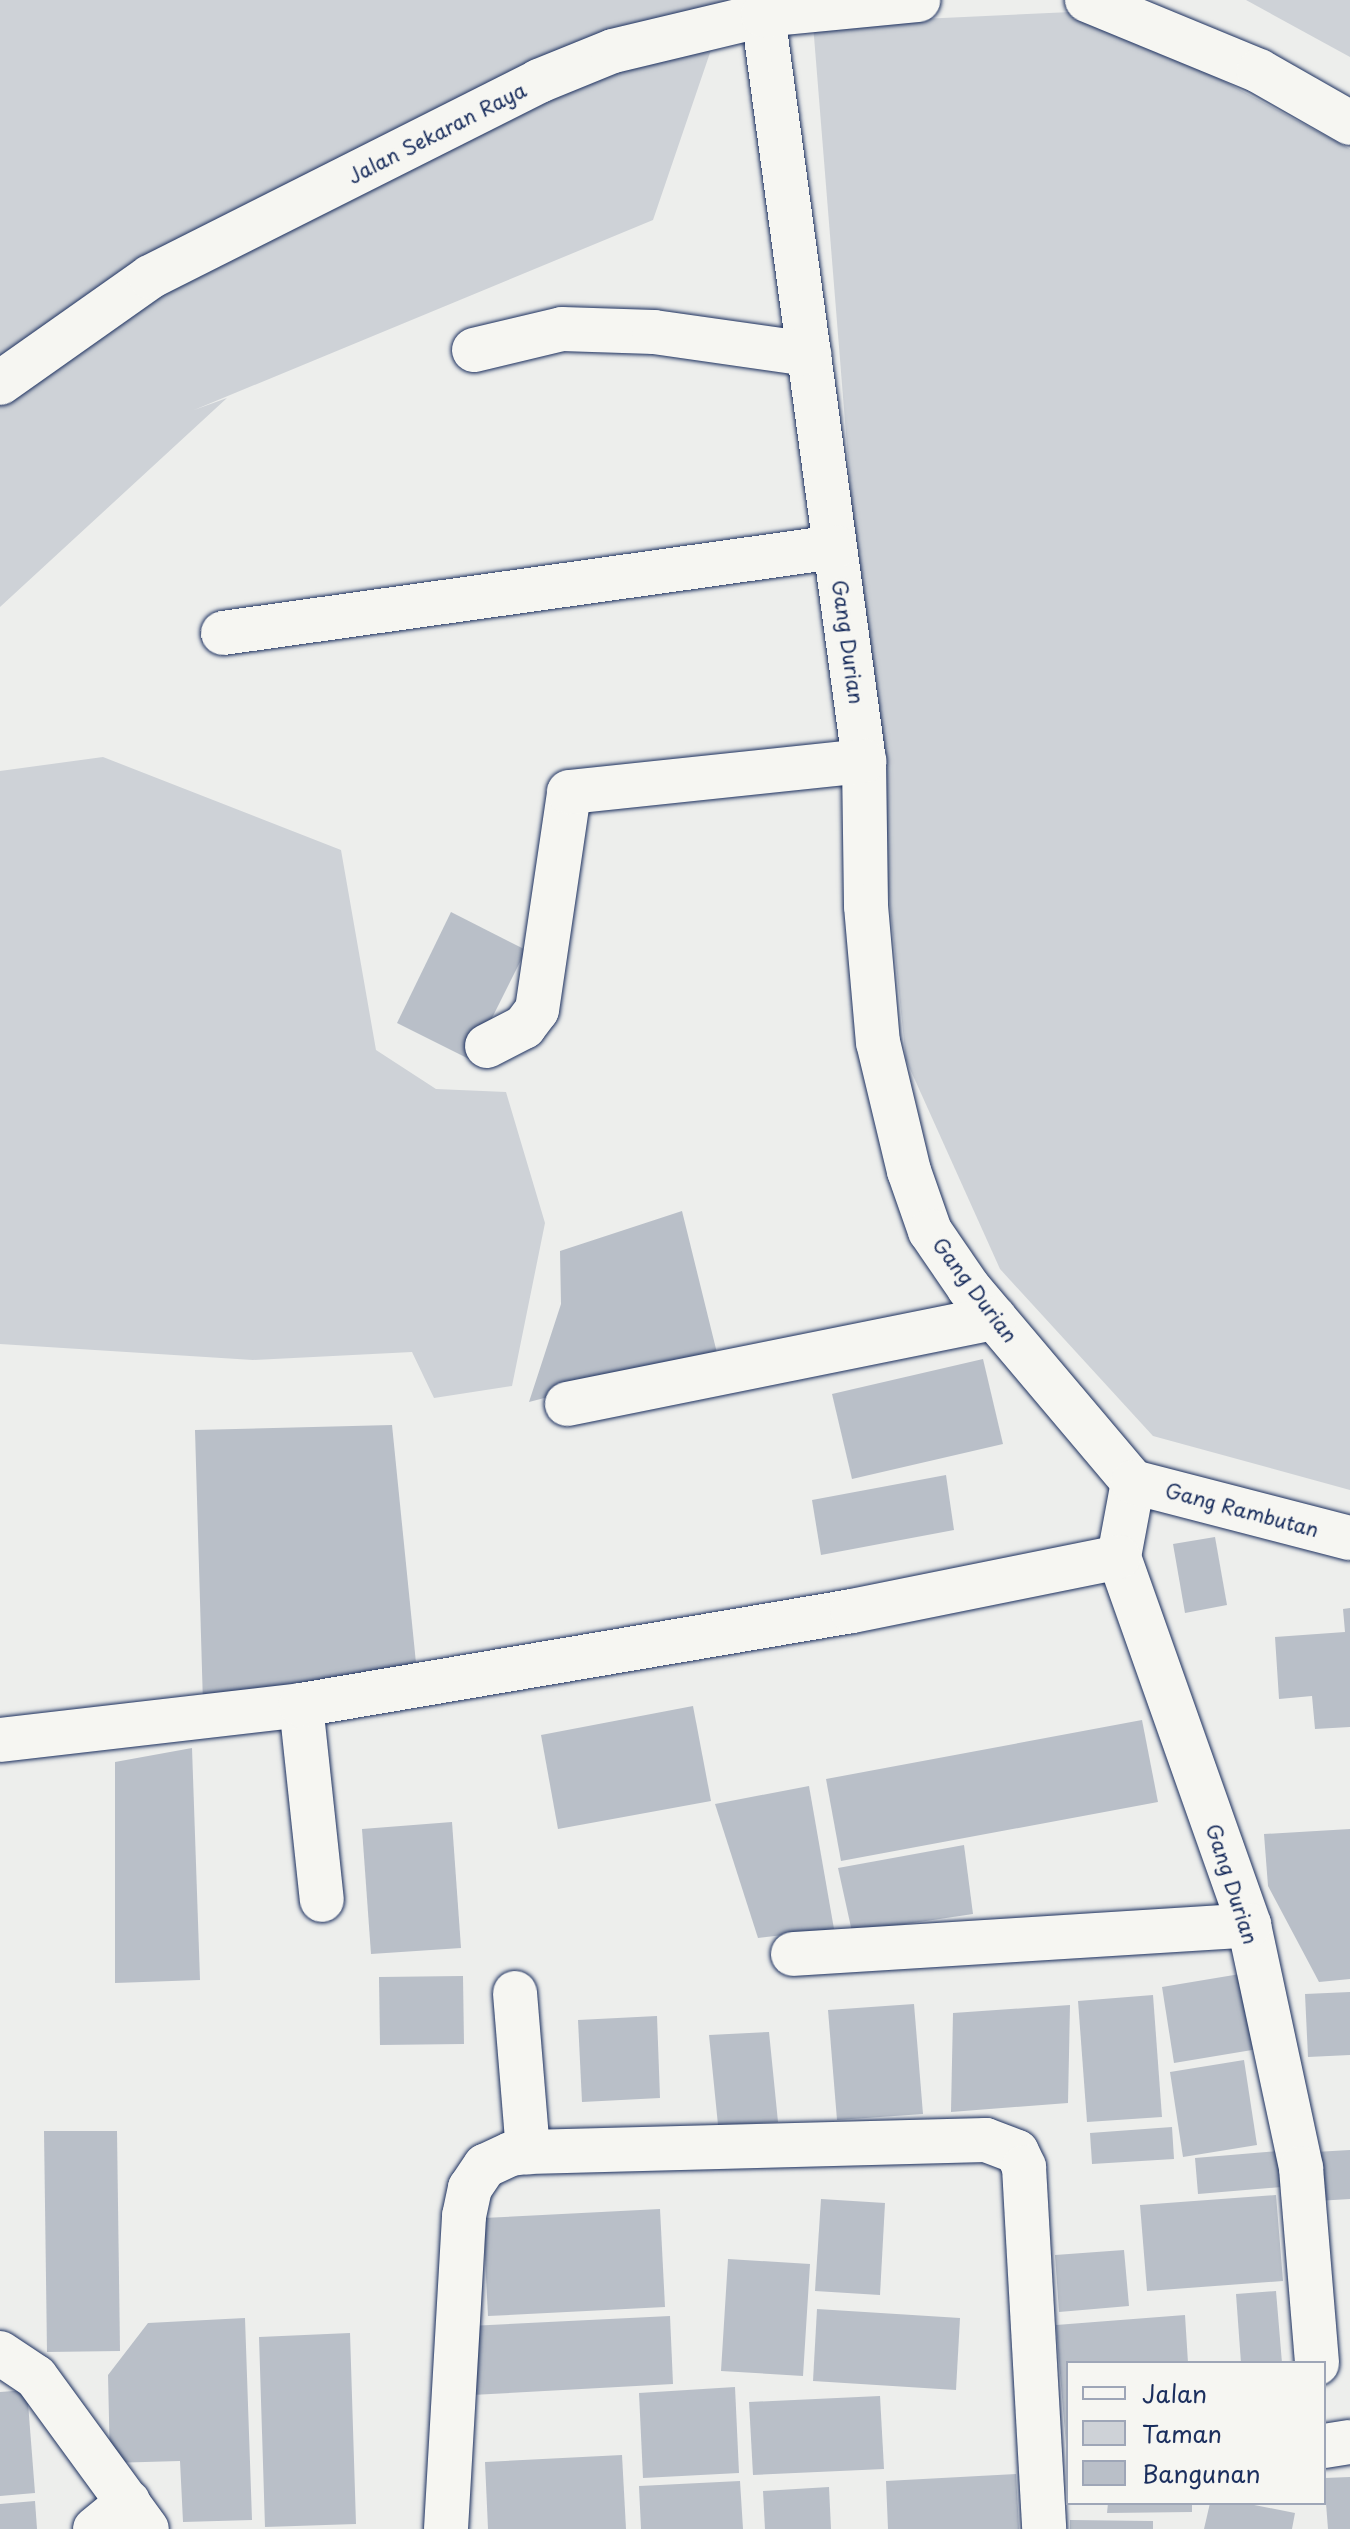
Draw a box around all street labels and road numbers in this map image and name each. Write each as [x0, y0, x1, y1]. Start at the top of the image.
street label: Jalan Sekaran Raya [344, 78, 530, 188]
street label: Gang Durian [827, 578, 869, 706]
street label: Gang Durian [928, 1233, 1022, 1347]
street label: Gang Rambutan [1162, 1478, 1322, 1542]
street label: Gang Durian [1201, 1821, 1263, 1947]

